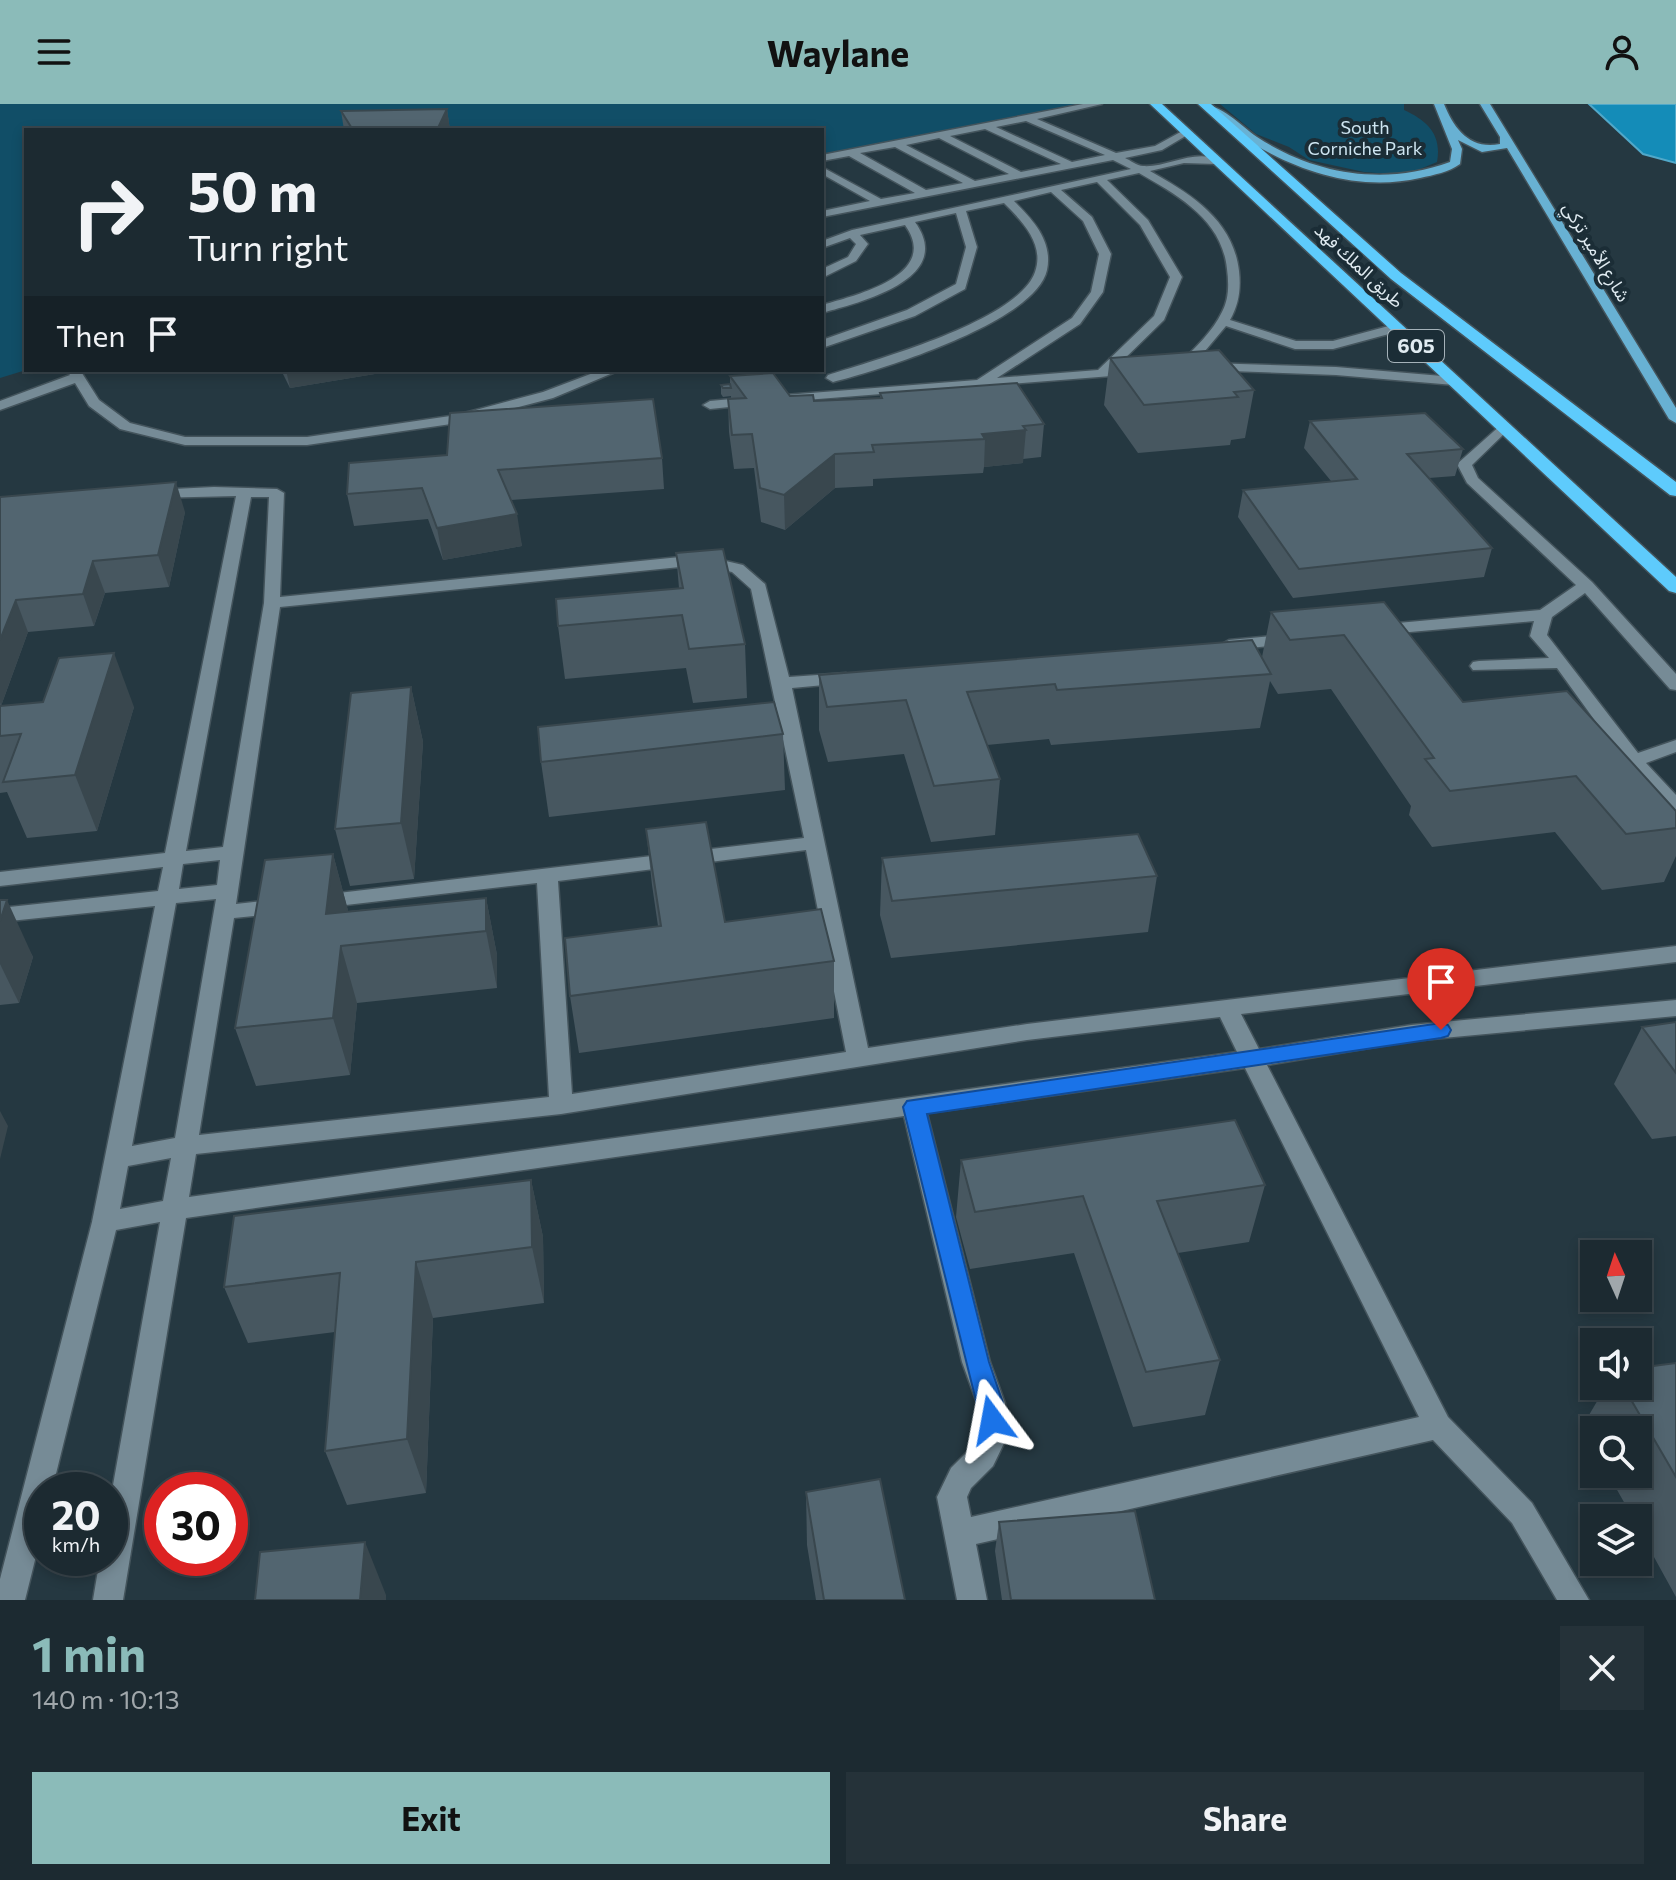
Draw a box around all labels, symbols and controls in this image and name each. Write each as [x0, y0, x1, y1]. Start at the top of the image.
icon: menu [32, 30, 76, 74]
text: Waylane [767, 30, 909, 74]
icon: person [1600, 30, 1644, 74]
park label: South Corniche Park [1307, 116, 1423, 159]
text: 50 m [188, 155, 317, 224]
icon: right [56, 160, 160, 264]
street label: شارع الأمير تركي [1555, 198, 1635, 307]
street label: طريق الملك فهد [1310, 218, 1409, 313]
text: Turn right [188, 224, 349, 268]
icon: arrive [141, 312, 185, 356]
text: Then [56, 316, 125, 353]
road number: 605 [1388, 330, 1444, 362]
pin [1407, 948, 1475, 1030]
icon: arrive [1419, 960, 1463, 1004]
north arrow [1580, 1240, 1652, 1312]
map controls [1580, 1240, 1652, 1576]
button: sound [1580, 1328, 1652, 1400]
position arrow [950, 1378, 1034, 1462]
button: search [1580, 1416, 1652, 1488]
speed limit sign: 30 [144, 1472, 248, 1576]
text: 20 [51, 1489, 101, 1538]
button: layers [1580, 1504, 1652, 1576]
text: km/h [52, 1532, 100, 1556]
text: 1 min [32, 1623, 146, 1682]
button: close [1560, 1626, 1644, 1710]
text: 140 m · 10:13 [32, 1683, 180, 1714]
button: Exit [32, 1772, 830, 1864]
button: Share [846, 1772, 1644, 1864]

